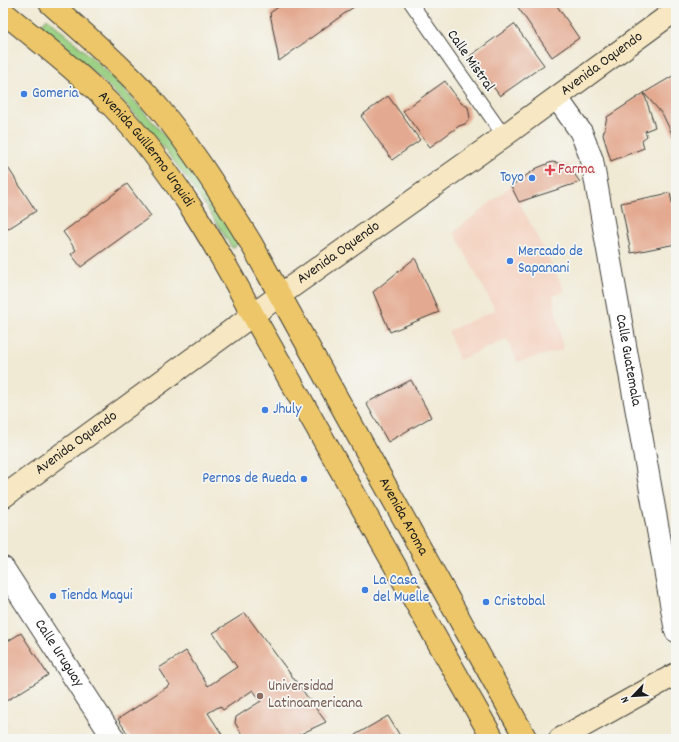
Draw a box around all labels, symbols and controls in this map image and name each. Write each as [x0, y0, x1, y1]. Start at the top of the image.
street label: Calle Mistral [441, 26, 500, 97]
street label: Avenida Oquendo [556, 26, 648, 102]
place label: Gomeria [32, 83, 79, 105]
street label: Avenida Guillermo Urquidi [92, 86, 199, 212]
marker: Gomeria [19, 89, 29, 99]
place label: Farma [558, 159, 596, 181]
marker: Farma [545, 165, 555, 175]
place label: Toyo [500, 167, 524, 189]
marker: Toyo [527, 173, 537, 183]
street label: Avenida Oquendo [293, 216, 385, 290]
place label: Mercado de Sapanani [518, 241, 583, 280]
marker: Mercado de Sapanani [505, 256, 515, 266]
street label: Calle Guatemala [609, 312, 647, 409]
place label: Jhuly [273, 399, 302, 421]
marker: Jhuly [260, 405, 270, 415]
street label: Avenida Oquendo [31, 406, 123, 481]
place label: Pernos de Rueda [202, 468, 297, 490]
marker: Pernos de Rueda [299, 474, 309, 484]
street label: Avenida Aroma [372, 474, 434, 561]
place label: La Casa del Muelle [373, 570, 430, 609]
place label: Tienda Magui [61, 585, 133, 607]
marker: La Casa del Muelle [360, 585, 370, 595]
marker: Tienda Magui [48, 591, 58, 601]
place label: Cristobal [494, 591, 546, 613]
marker: Cristobal [481, 597, 491, 607]
street label: Calle Uruguay [28, 615, 89, 693]
place label: Universidad Latinoamericana [268, 676, 363, 715]
north arrow [613, 676, 653, 716]
marker: Universidad Latinoamericana [255, 691, 265, 701]
text: N [617, 693, 634, 705]

